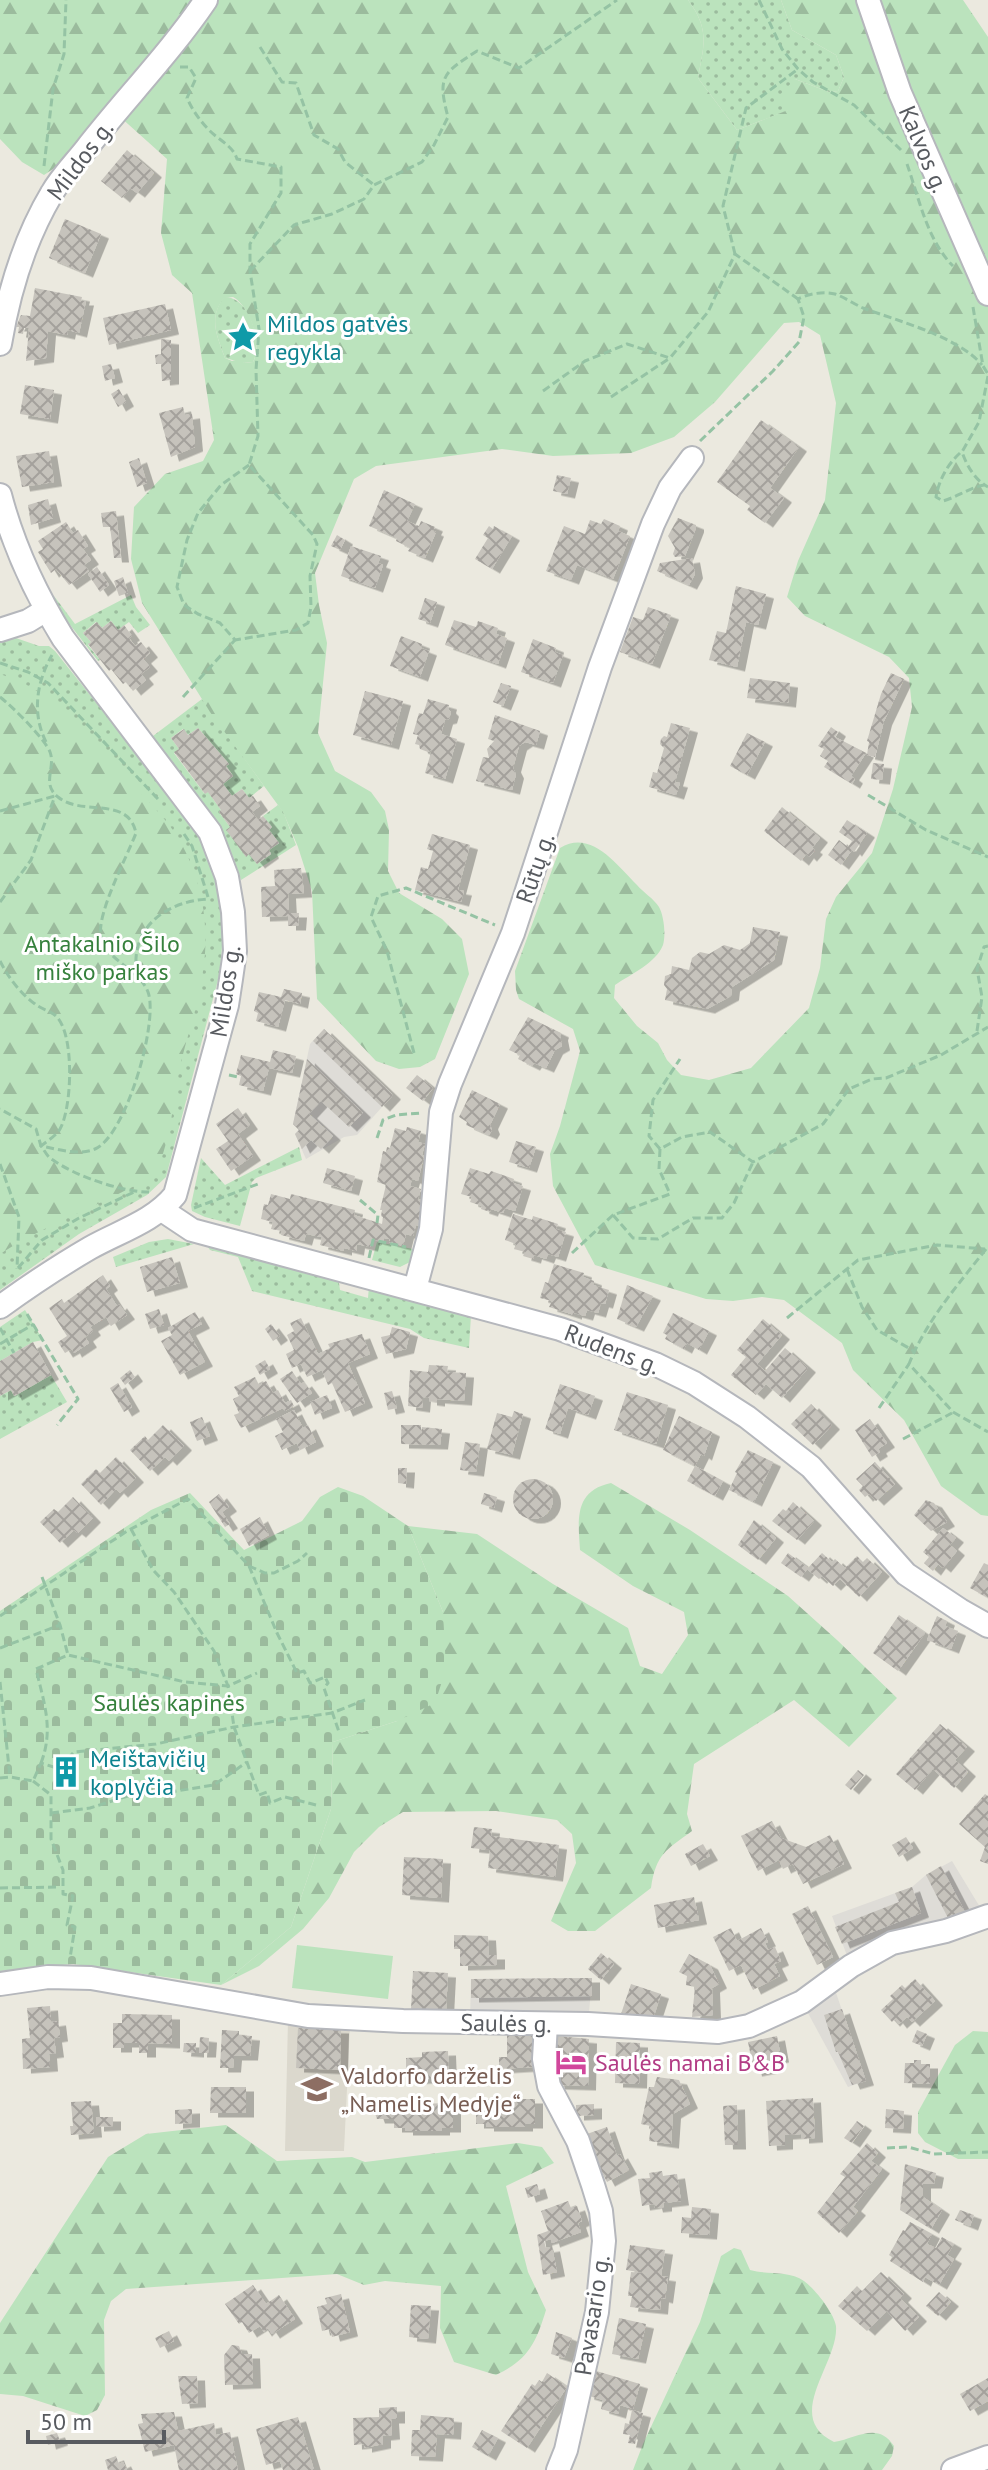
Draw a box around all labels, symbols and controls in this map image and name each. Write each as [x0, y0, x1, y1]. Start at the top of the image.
street label: Kalvos g. [892, 101, 956, 197]
street label: Mildos g. [40, 114, 120, 206]
place label: Mildos gatvės regykla [267, 308, 408, 367]
place icon: Mildos gatvės regykla [226, 320, 260, 354]
street label: Rūtų g. [509, 829, 561, 907]
park label: Antakalnio Šilo miško parkas [24, 928, 180, 987]
street label: Mildos g. [202, 943, 248, 1039]
street label: Rudens g. [560, 1317, 664, 1381]
park label: Saulės kapinės [93, 1687, 245, 1718]
place label: Meištavičių koplyčia [90, 1743, 206, 1802]
building icon: Meištavičių koplyčia [49, 1755, 83, 1789]
street label: Saulės g. [460, 2007, 552, 2039]
hotel icon: Saulės namai B&B [554, 2045, 588, 2079]
place label: Saulės namai B&B [595, 2047, 785, 2078]
place label: Valdorfo darželis „Namelis Medyje“ [340, 2060, 521, 2119]
school or university icon: Valdorfo darželis „Namelis Medyje“ [300, 2072, 334, 2106]
street label: Pavasario g. [567, 2252, 617, 2378]
scale bar [28, 2394, 164, 2444]
text: 50 m [40, 2406, 92, 2437]

